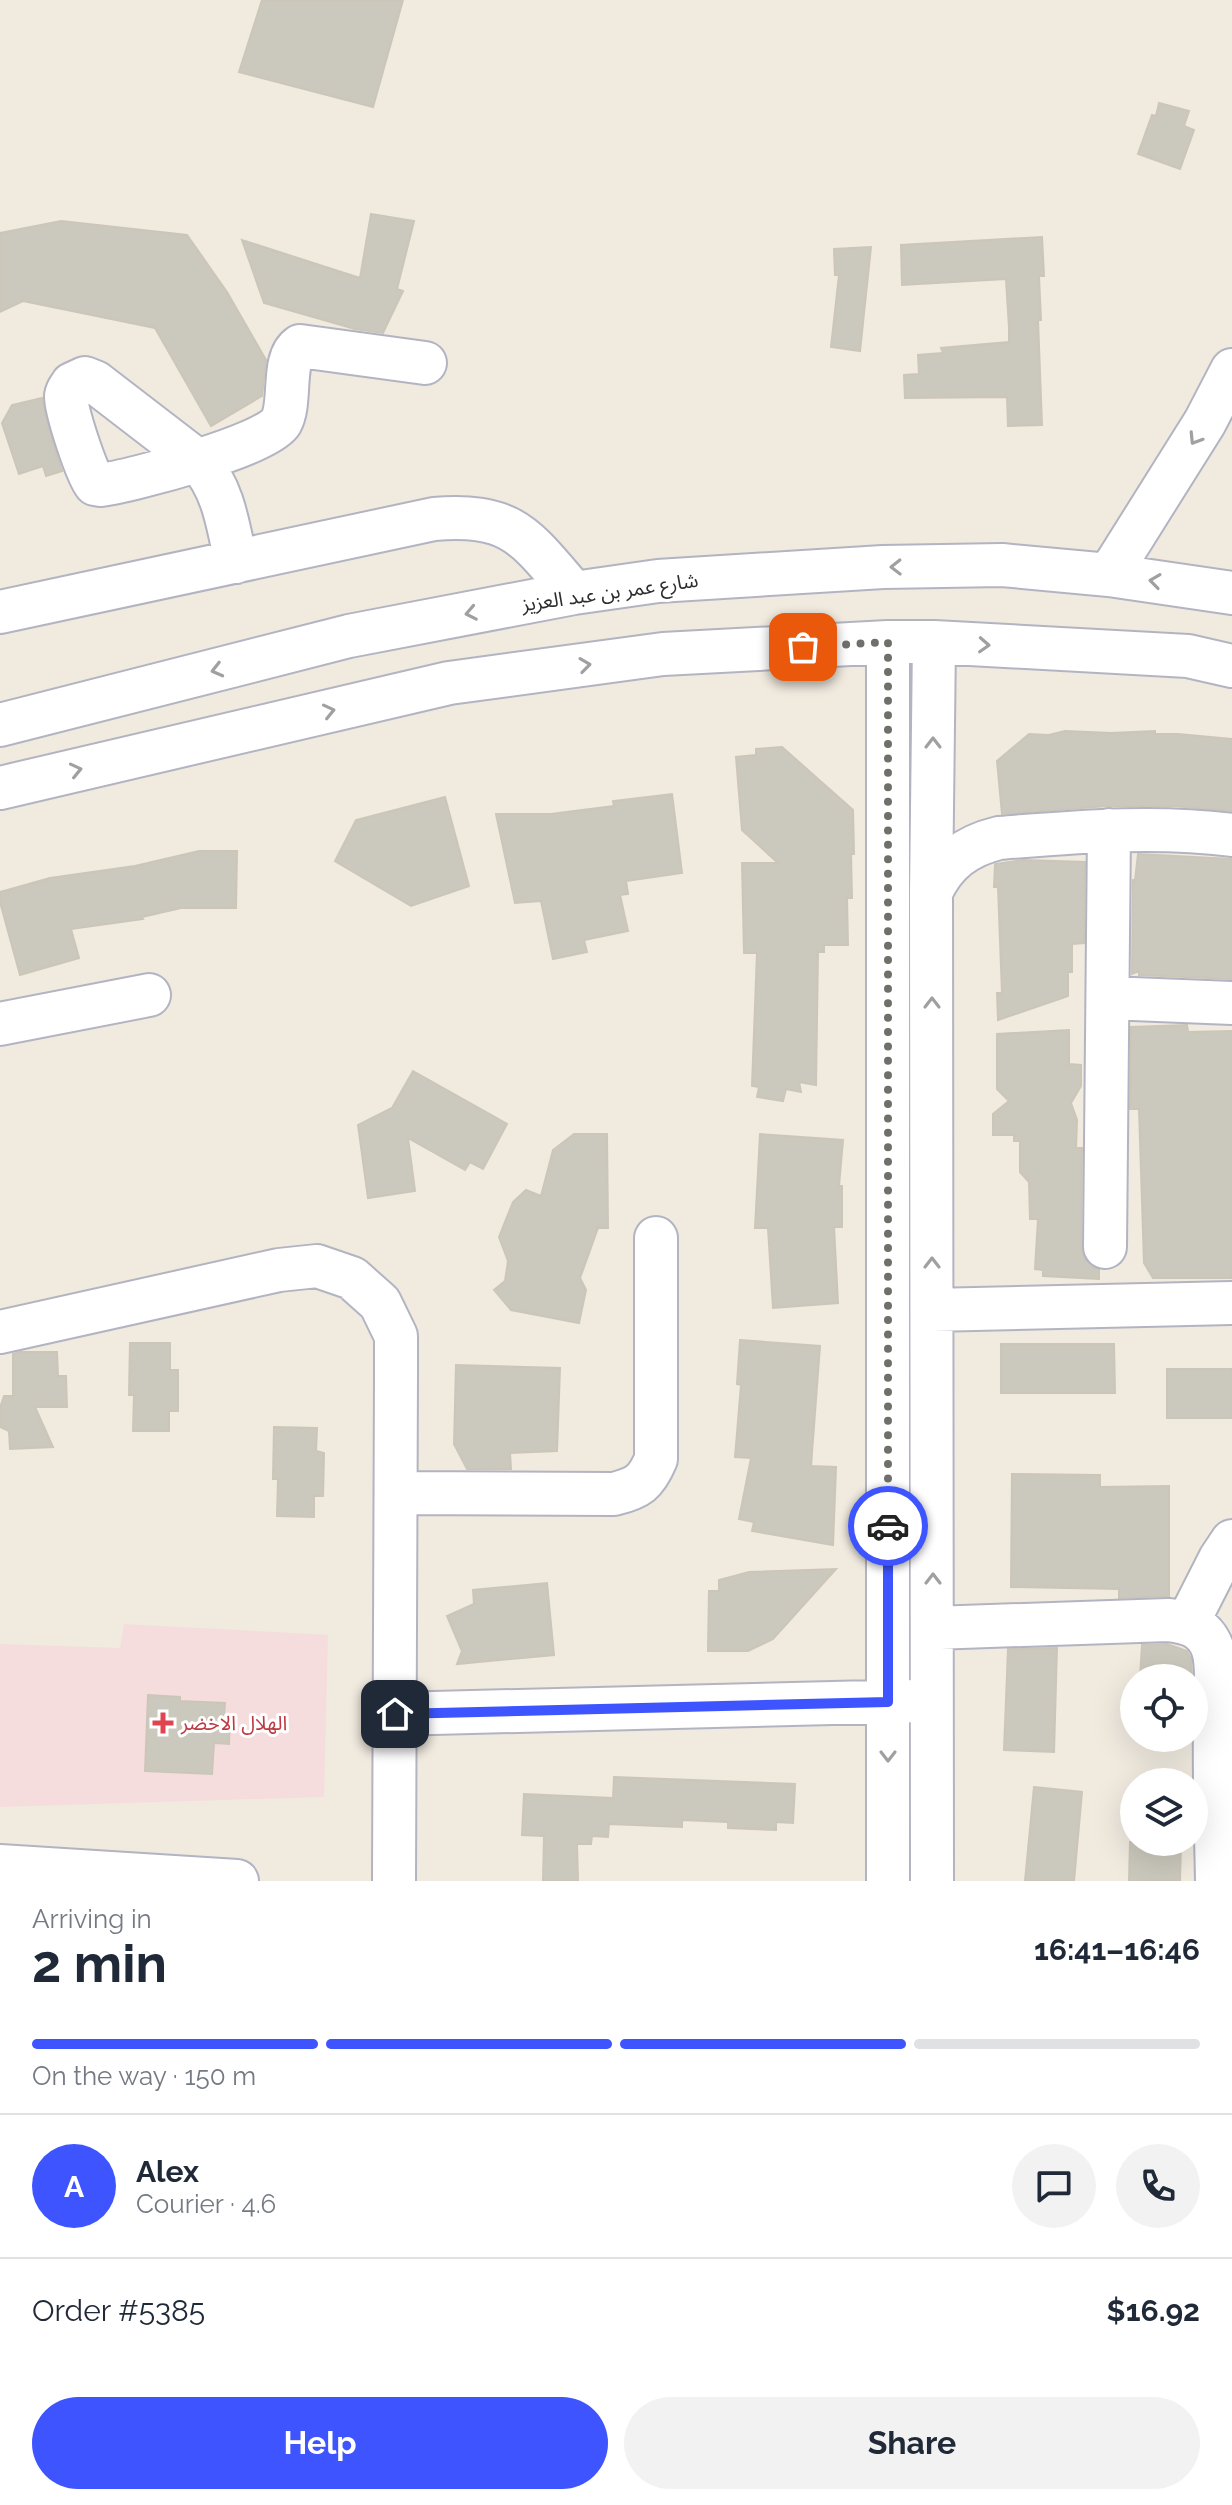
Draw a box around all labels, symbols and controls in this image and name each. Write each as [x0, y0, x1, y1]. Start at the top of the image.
one-way arrow [1189, 430, 1204, 445]
one-way arrow [889, 558, 902, 576]
street label: شارع عمر بن عبد العزيز [519, 568, 700, 619]
one-way arrow [1148, 573, 1162, 590]
one-way arrow [464, 603, 478, 620]
pin [769, 613, 837, 681]
icon: bag [781, 625, 825, 669]
one-way arrow [978, 636, 991, 653]
one-way arrow [578, 657, 592, 674]
one-way arrow [211, 660, 225, 677]
one-way arrow [322, 703, 336, 720]
one-way arrow [924, 736, 942, 749]
one-way arrow [69, 762, 82, 779]
one-way arrow [923, 996, 940, 1009]
one-way arrow [923, 1256, 941, 1269]
courier [848, 1486, 928, 1566]
icon: car [866, 1504, 910, 1548]
one-way arrow [924, 1572, 942, 1585]
map controls [1120, 1664, 1208, 1856]
button: locate [1120, 1664, 1208, 1752]
pin [361, 1680, 429, 1748]
icon: home [373, 1692, 417, 1736]
place label: الهلال الاخضر [180, 1711, 287, 1735]
marker: الهلال الاخضر [152, 1712, 174, 1734]
one-way arrow [879, 1750, 897, 1763]
button: layers [1120, 1768, 1208, 1856]
text: Arriving in [32, 1904, 152, 1934]
text: 16:41–16:46 [1034, 1932, 1200, 1967]
text: 2 min [32, 1933, 167, 1994]
text: On the way · 150 m [32, 2061, 256, 2091]
button: chat [1012, 2144, 1096, 2228]
button: phone [1116, 2144, 1200, 2228]
text: Alex [136, 2154, 199, 2189]
text: A [64, 2169, 84, 2204]
text: Courier · 4.6 [136, 2189, 276, 2219]
text: Order #5385 [32, 2293, 205, 2328]
text: $16.92 [1107, 2293, 1200, 2328]
button: Help [32, 2397, 608, 2489]
button: Share [624, 2397, 1200, 2489]

